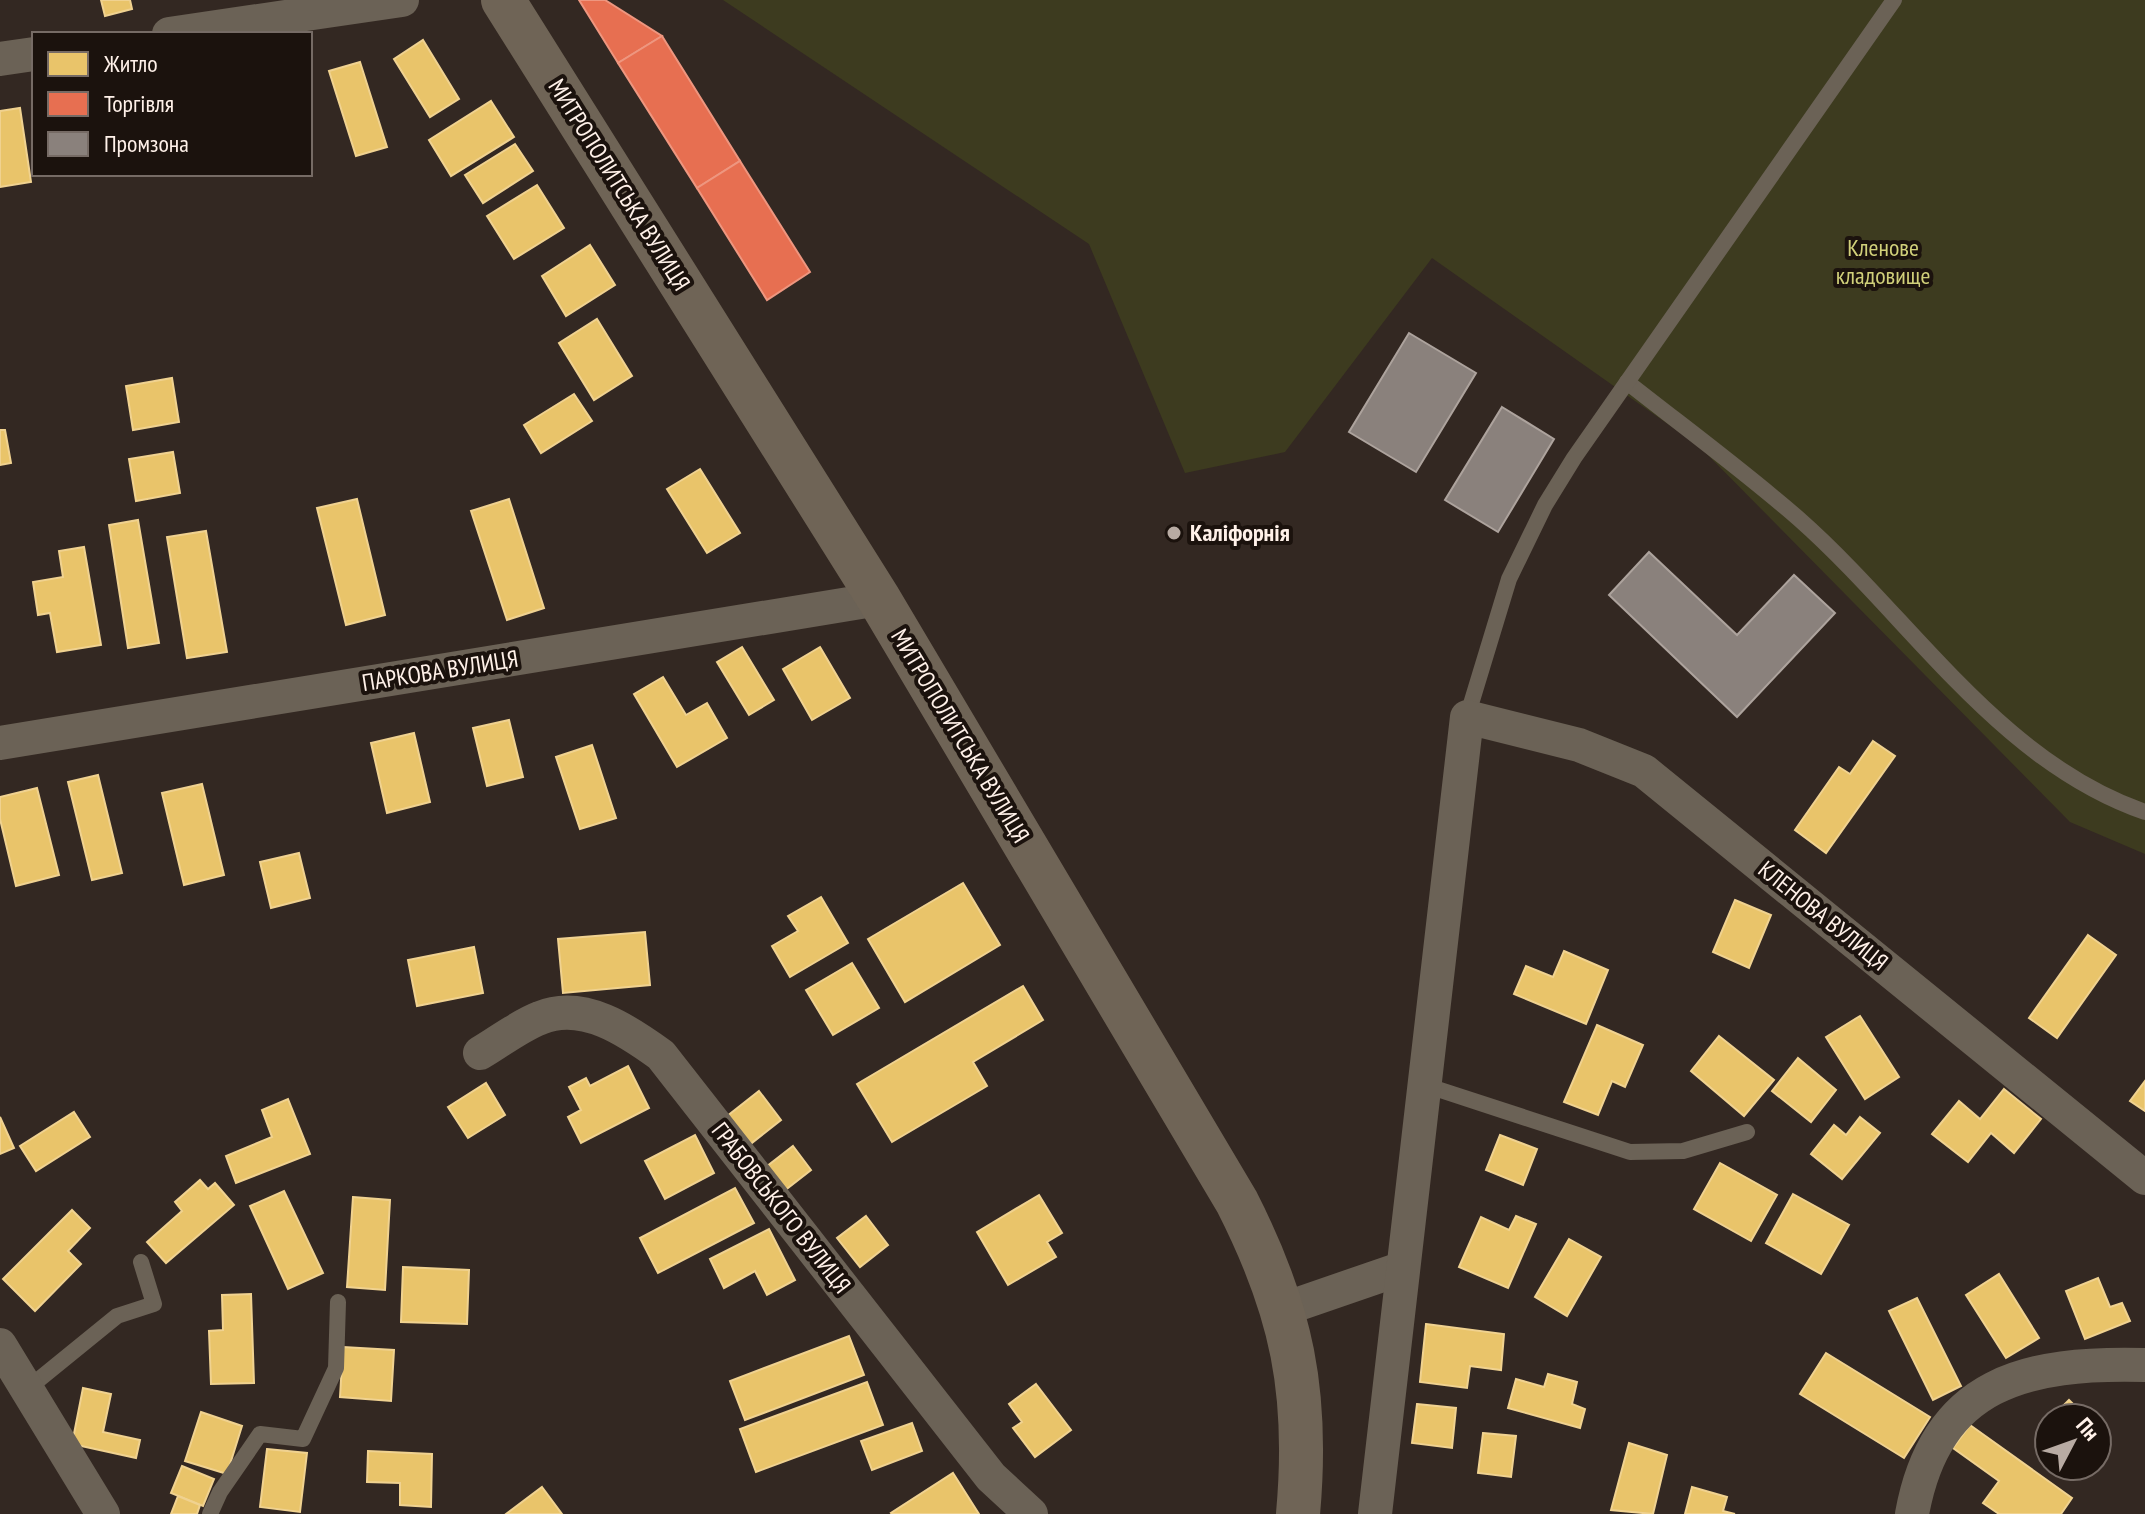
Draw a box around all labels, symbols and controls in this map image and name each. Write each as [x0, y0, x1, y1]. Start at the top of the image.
legend [32, 32, 312, 176]
text: Житло [103, 48, 158, 79]
street label: МИТРОПОЛИТСЬКА ВУЛИЦЯ [542, 73, 697, 296]
text: Торгівля [104, 88, 174, 119]
text: Промзона [104, 128, 189, 159]
park label: Кленове кладовище [1836, 232, 1930, 291]
place label: Каліфорнія [1190, 517, 1290, 548]
marker: Каліфорнія [1165, 524, 1183, 542]
street label: МИТРОПОЛИТСЬКА ВУЛИЦЯ [884, 623, 1037, 848]
street label: ПАРКОВА ВУЛИЦЯ [360, 643, 520, 698]
street label: КЛЕНОВА ВУЛИЦЯ [1752, 854, 1895, 977]
street label: ГРАБОВСЬКОГО ВУЛИЦЯ [705, 1116, 858, 1299]
north arrow [2033, 1402, 2113, 1482]
text: Пн [2071, 1412, 2106, 1446]

